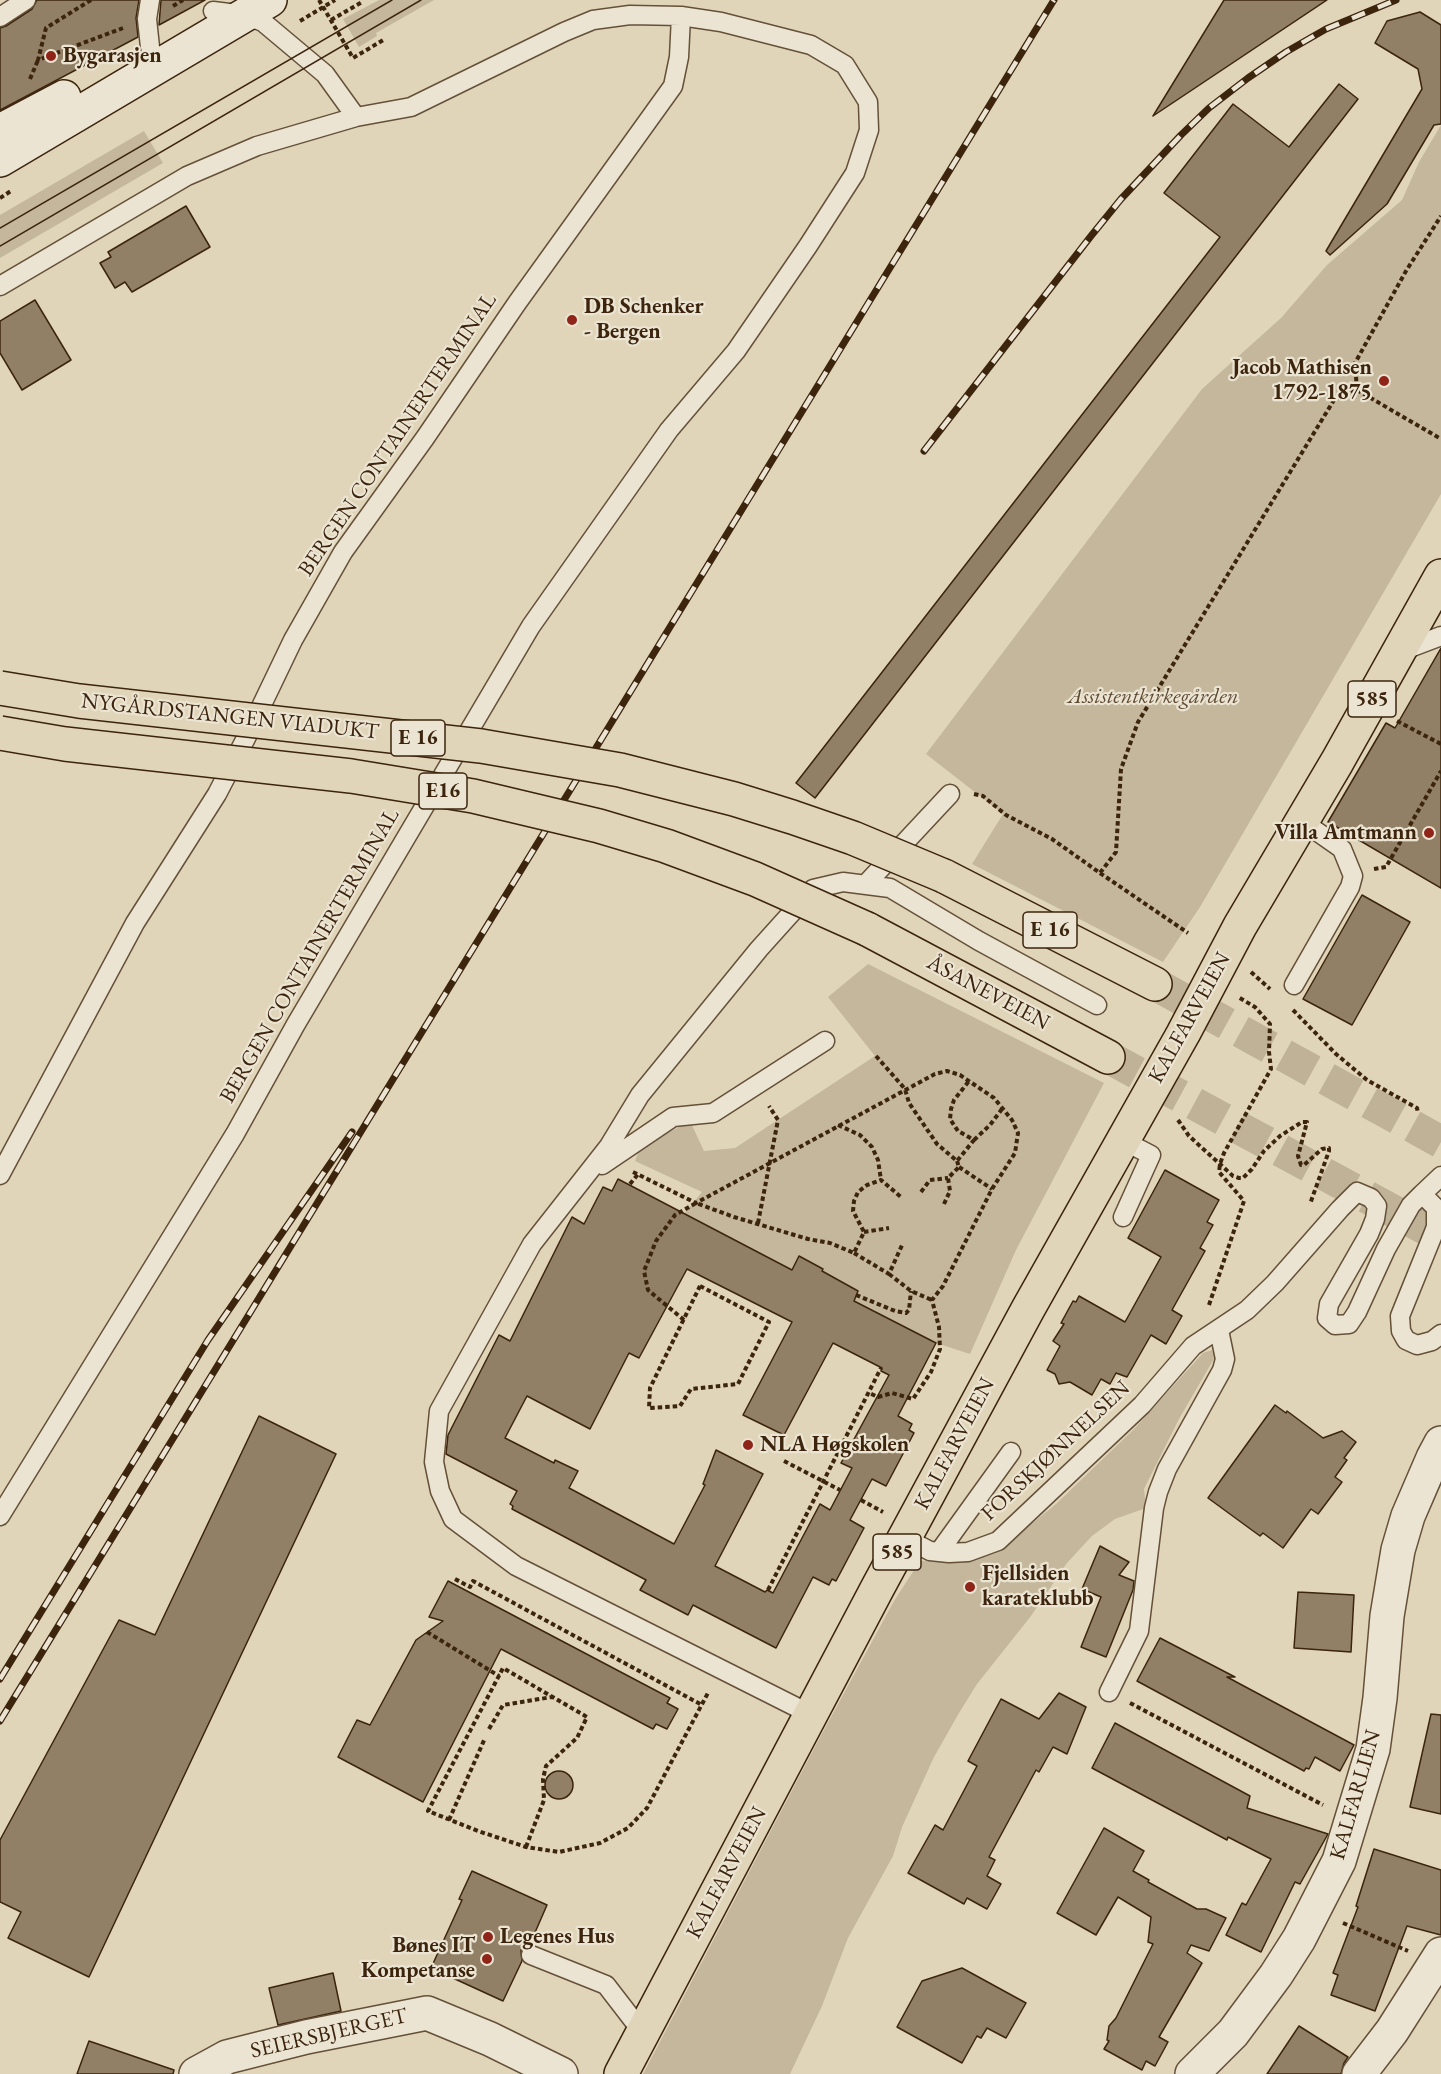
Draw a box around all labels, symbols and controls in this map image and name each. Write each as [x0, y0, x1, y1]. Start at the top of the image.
place label: Bygarasjen [63, 43, 162, 69]
marker: Bygarasjen [44, 49, 58, 63]
street label: BERGEN CONTAINERTERMINAL [293, 288, 503, 582]
place label: DB Schenker - Bergen [584, 294, 704, 346]
marker: DB Schenker - Bergen [565, 313, 579, 327]
place label: Jacob Mathisen 1792-1875 [1232, 355, 1372, 406]
marker: Jacob Mathisen 1792-1875 [1377, 374, 1391, 388]
road number: 585 [1348, 681, 1396, 717]
park label: Assistentkirkegården [1068, 684, 1238, 710]
street label: NYGÅRDSTANGEN VIADUKT [80, 688, 380, 746]
road number: E 16 [391, 720, 445, 756]
road number: E16 [419, 773, 467, 809]
street label: BERGEN CONTAINERTERMINAL [215, 804, 405, 1108]
place label: Villa Amtmann [1274, 820, 1417, 846]
marker: Villa Amtmann [1422, 826, 1436, 840]
road number: E 16 [1023, 912, 1077, 948]
street label: KALFARVEIEN [1143, 948, 1237, 1088]
street label: ÅSANEVEIEN [922, 950, 1054, 1036]
street label: KALFARVEIEN [909, 1374, 1001, 1514]
street label: FORSKJØNNELSEN [976, 1375, 1136, 1527]
place label: NLA Høgskolen [760, 1432, 909, 1458]
marker: NLA Høgskolen [741, 1438, 755, 1452]
road number: 585 [873, 1534, 921, 1570]
place label: Fjellsiden karateklubb [982, 1561, 1093, 1612]
marker: Fjellsiden karateklubb [963, 1580, 977, 1594]
street label: KALFARLIEN [1325, 1727, 1387, 1863]
street label: KALFARVEIEN [681, 1803, 773, 1943]
place label: Legenes Hus [500, 1924, 614, 1950]
marker: Legenes Hus [481, 1930, 495, 1944]
place label: Bønes IT Kompetanse [361, 1933, 475, 1984]
marker: Bønes IT Kompetanse [480, 1952, 494, 1966]
street label: SEIERSBJERGET [248, 2003, 410, 2065]

